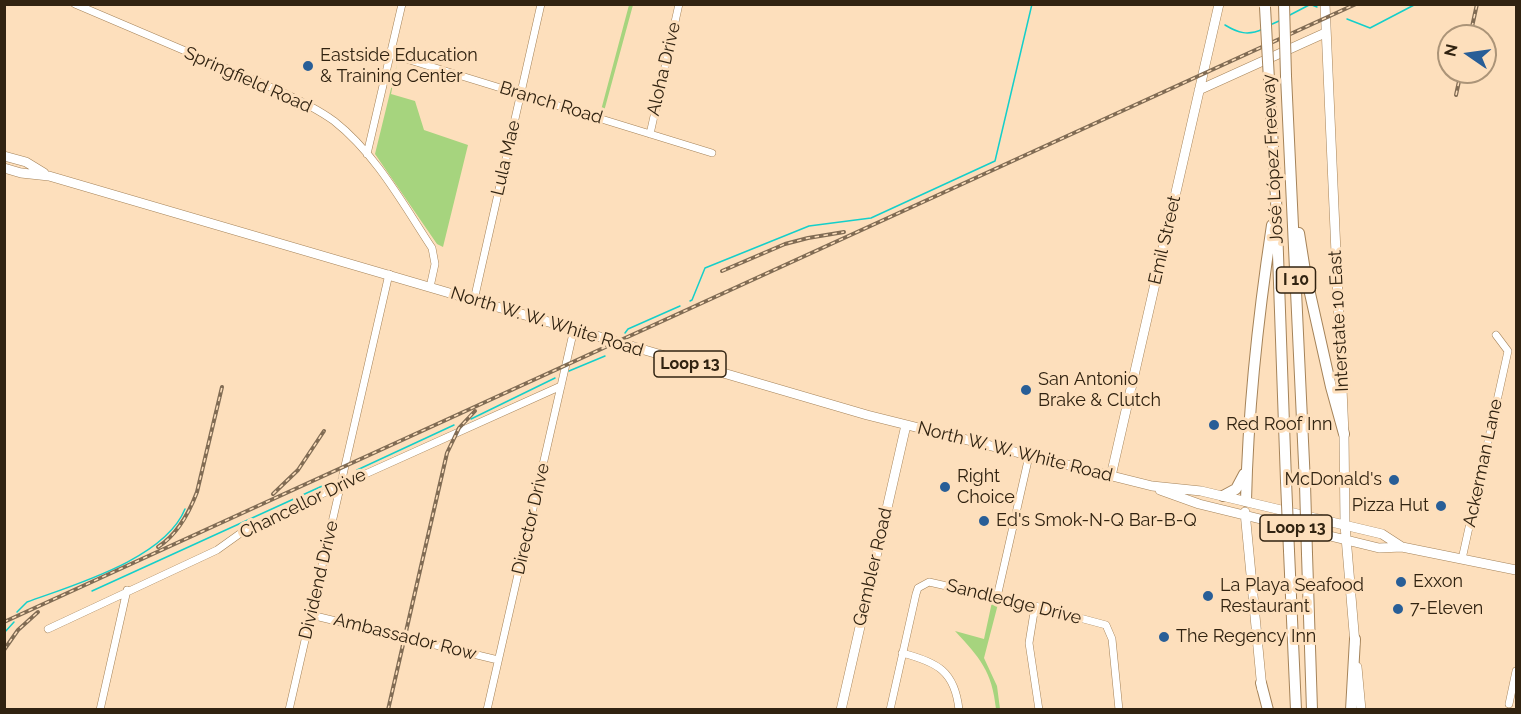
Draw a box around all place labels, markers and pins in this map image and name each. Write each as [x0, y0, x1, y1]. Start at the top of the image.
place label: Eastside Education & Training Center [320, 45, 478, 88]
marker: Eastside Education & Training Center [301, 59, 315, 73]
place label: San Antonio Brake & Clutch [1038, 369, 1161, 412]
marker: San Antonio Brake & Clutch [1019, 383, 1033, 397]
place label: Red Roof Inn [1226, 414, 1333, 436]
marker: Red Roof Inn [1207, 418, 1221, 432]
place label: Right Choice [957, 466, 1015, 508]
place label: McDonald's [1284, 469, 1382, 491]
marker: McDonald's [1387, 473, 1401, 487]
marker: Right Choice [938, 480, 952, 494]
place label: Pizza Hut [1352, 495, 1429, 517]
marker: Pizza Hut [1434, 499, 1448, 513]
place label: Ed's Smok-N-Q Bar-B-Q [996, 510, 1197, 532]
marker: Ed's Smok-N-Q Bar-B-Q [977, 514, 991, 528]
place label: Exxon [1413, 571, 1463, 593]
place label: La Playa Seafood Restaurant [1220, 575, 1364, 618]
marker: Exxon [1394, 575, 1408, 589]
marker: La Playa Seafood Restaurant [1201, 589, 1215, 603]
place label: 7-Eleven [1410, 598, 1483, 620]
marker: 7-Eleven [1391, 602, 1405, 616]
place label: The Regency Inn [1176, 626, 1316, 648]
marker: The Regency Inn [1157, 630, 1171, 644]

